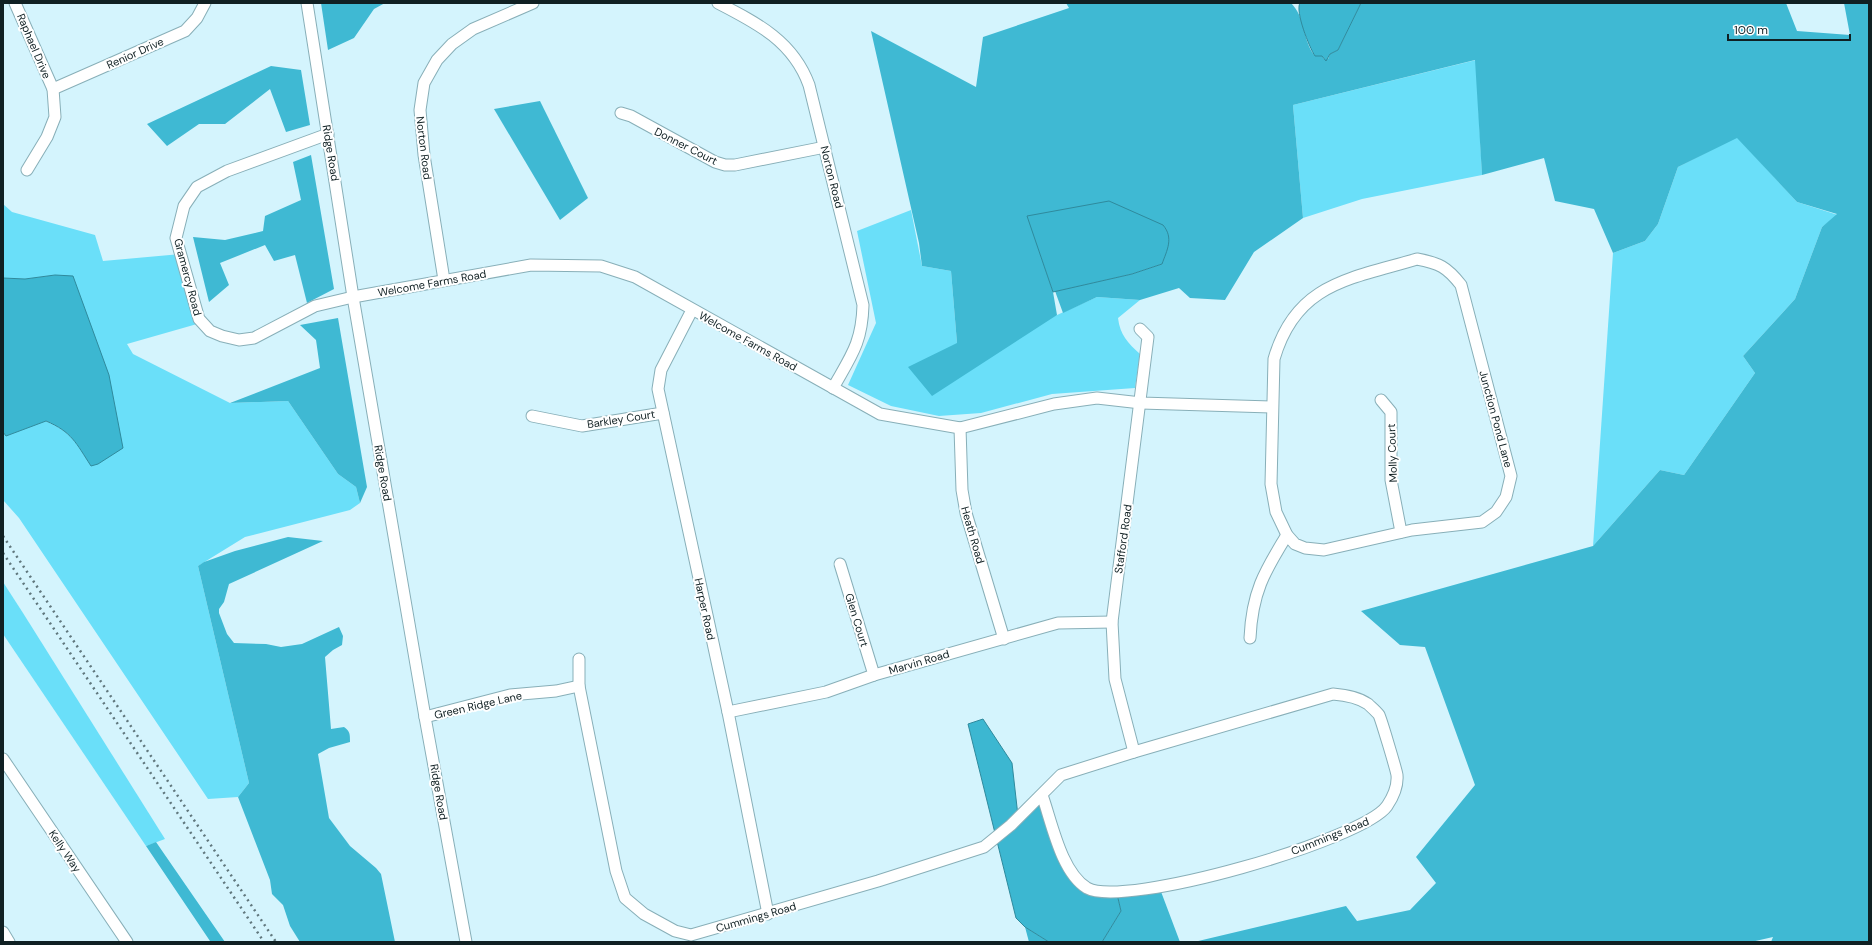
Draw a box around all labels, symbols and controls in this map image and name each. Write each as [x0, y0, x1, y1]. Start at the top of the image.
street label: Raphael Drive [14, 11, 54, 81]
scale bar [1728, 16, 1850, 42]
text: 100 m [1734, 22, 1768, 38]
street label: Renior Drive [104, 34, 166, 72]
street label: Norton Road [413, 116, 435, 181]
street label: Ridge Road [320, 124, 342, 182]
street label: Donner Court [652, 124, 720, 168]
street label: Norton Road [817, 144, 847, 210]
street label: Gramercy Road [171, 237, 205, 317]
street label: Welcome Farms Road [377, 267, 487, 299]
street label: Welcome Farms Road [697, 308, 800, 374]
street label: Junction Pond Lane [1476, 369, 1516, 469]
street label: Barkley Court [586, 407, 656, 431]
street label: Molly Court [1384, 423, 1400, 483]
street label: Ridge Road [371, 444, 395, 502]
street label: Stafford Road [1111, 503, 1135, 575]
street label: Heath Road [958, 505, 988, 565]
street label: Harper Road [692, 577, 718, 641]
street label: Glen Court [842, 591, 872, 649]
street label: Marvin Road [887, 647, 951, 677]
street label: Green Ridge Lane [433, 688, 523, 722]
street label: Ridge Road [427, 763, 451, 821]
street label: Cummings Road [1289, 814, 1371, 858]
street label: Kelly Way [46, 827, 84, 875]
street label: Cummings Road [714, 899, 798, 935]

